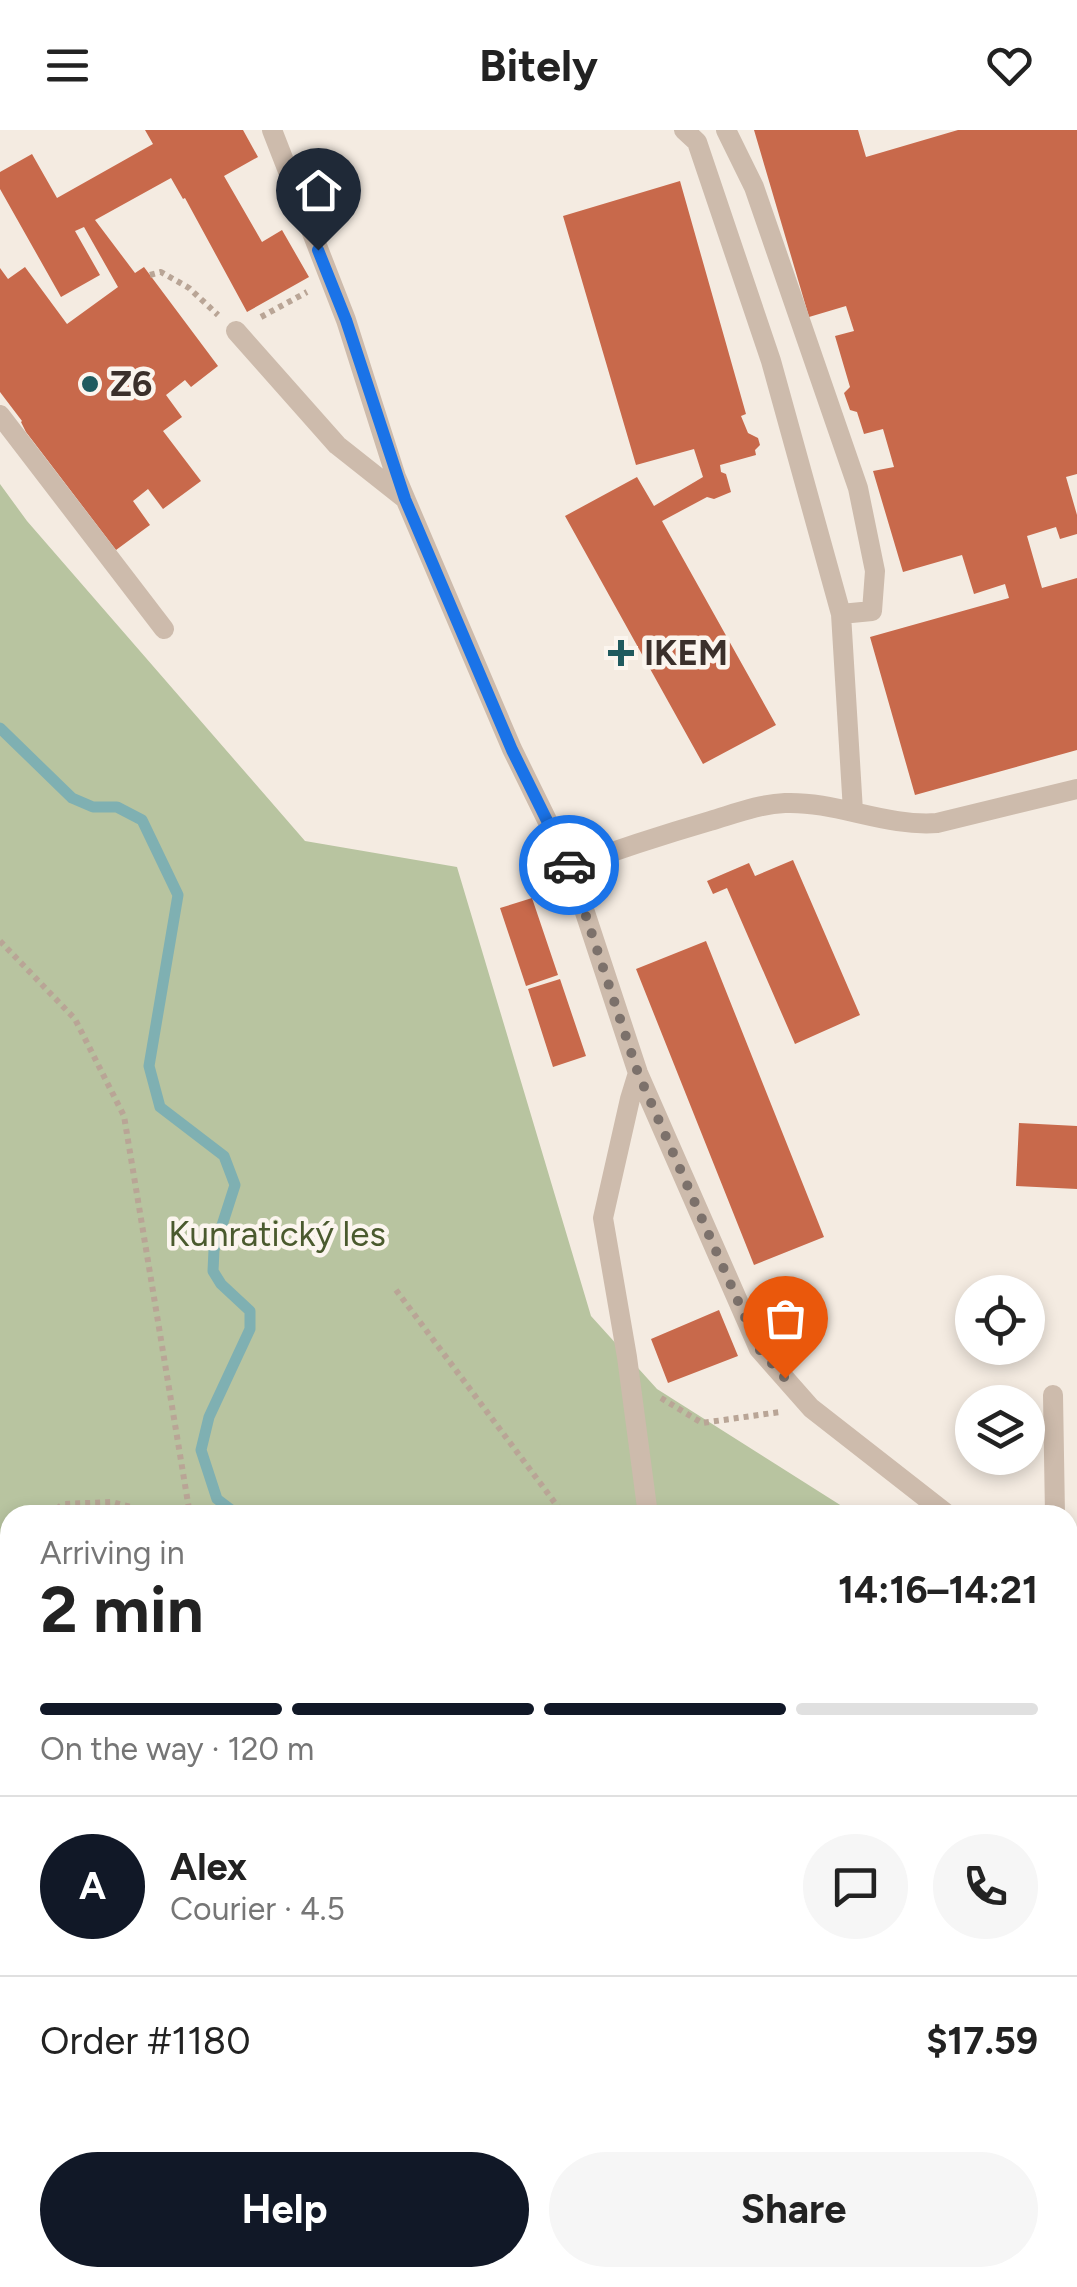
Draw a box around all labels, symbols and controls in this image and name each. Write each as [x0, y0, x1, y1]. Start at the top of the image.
icon: menu [40, 38, 95, 93]
text: Bitely [479, 38, 598, 92]
icon: heart [982, 38, 1037, 93]
pin [276, 148, 361, 251]
icon: home [291, 163, 346, 218]
place label: Z6 [110, 363, 152, 405]
marker: Z6 [79, 373, 101, 395]
place label: IKEM [644, 632, 728, 674]
marker: IKEM [608, 640, 634, 666]
courier [519, 815, 619, 915]
icon: car [542, 838, 597, 893]
park label: Kunratický les [168, 1213, 386, 1255]
map controls [955, 1275, 1045, 1475]
button: locate [955, 1275, 1045, 1365]
pin [743, 1276, 828, 1379]
icon: bag [758, 1291, 813, 1346]
button: layers [955, 1385, 1045, 1475]
text: Arriving in [40, 1534, 185, 1572]
text: 14:16–14:21 [838, 1567, 1038, 1613]
text: 2 min [40, 1570, 204, 1648]
text: On the way · 120 m [40, 1730, 314, 1768]
button: chat [803, 1834, 908, 1939]
button: phone [933, 1834, 1038, 1939]
text: Alex [170, 1844, 247, 1890]
text: A [79, 1863, 106, 1909]
text: Courier · 4.5 [170, 1890, 345, 1928]
text: Order #1180 [40, 2018, 251, 2064]
text: $17.59 [926, 2018, 1038, 2064]
button: Help [40, 2152, 529, 2267]
button: Share [549, 2152, 1038, 2267]

